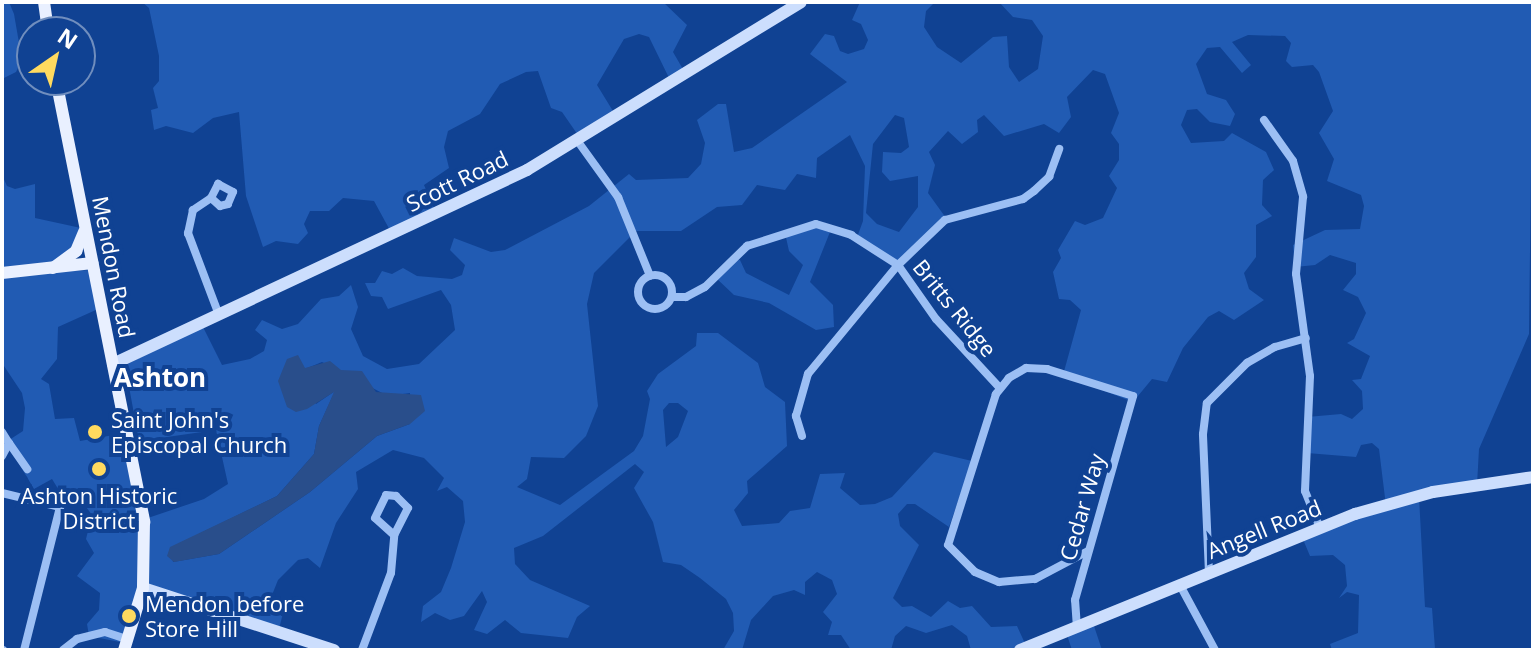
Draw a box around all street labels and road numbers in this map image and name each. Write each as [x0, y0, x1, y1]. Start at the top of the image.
street label: Scott Road [402, 145, 512, 217]
street label: Mendon Road [87, 194, 141, 340]
street label: Britts Ridge [908, 254, 1002, 362]
street label: Cedar Way [1054, 450, 1110, 564]
street label: Angell Road [1203, 494, 1325, 564]

